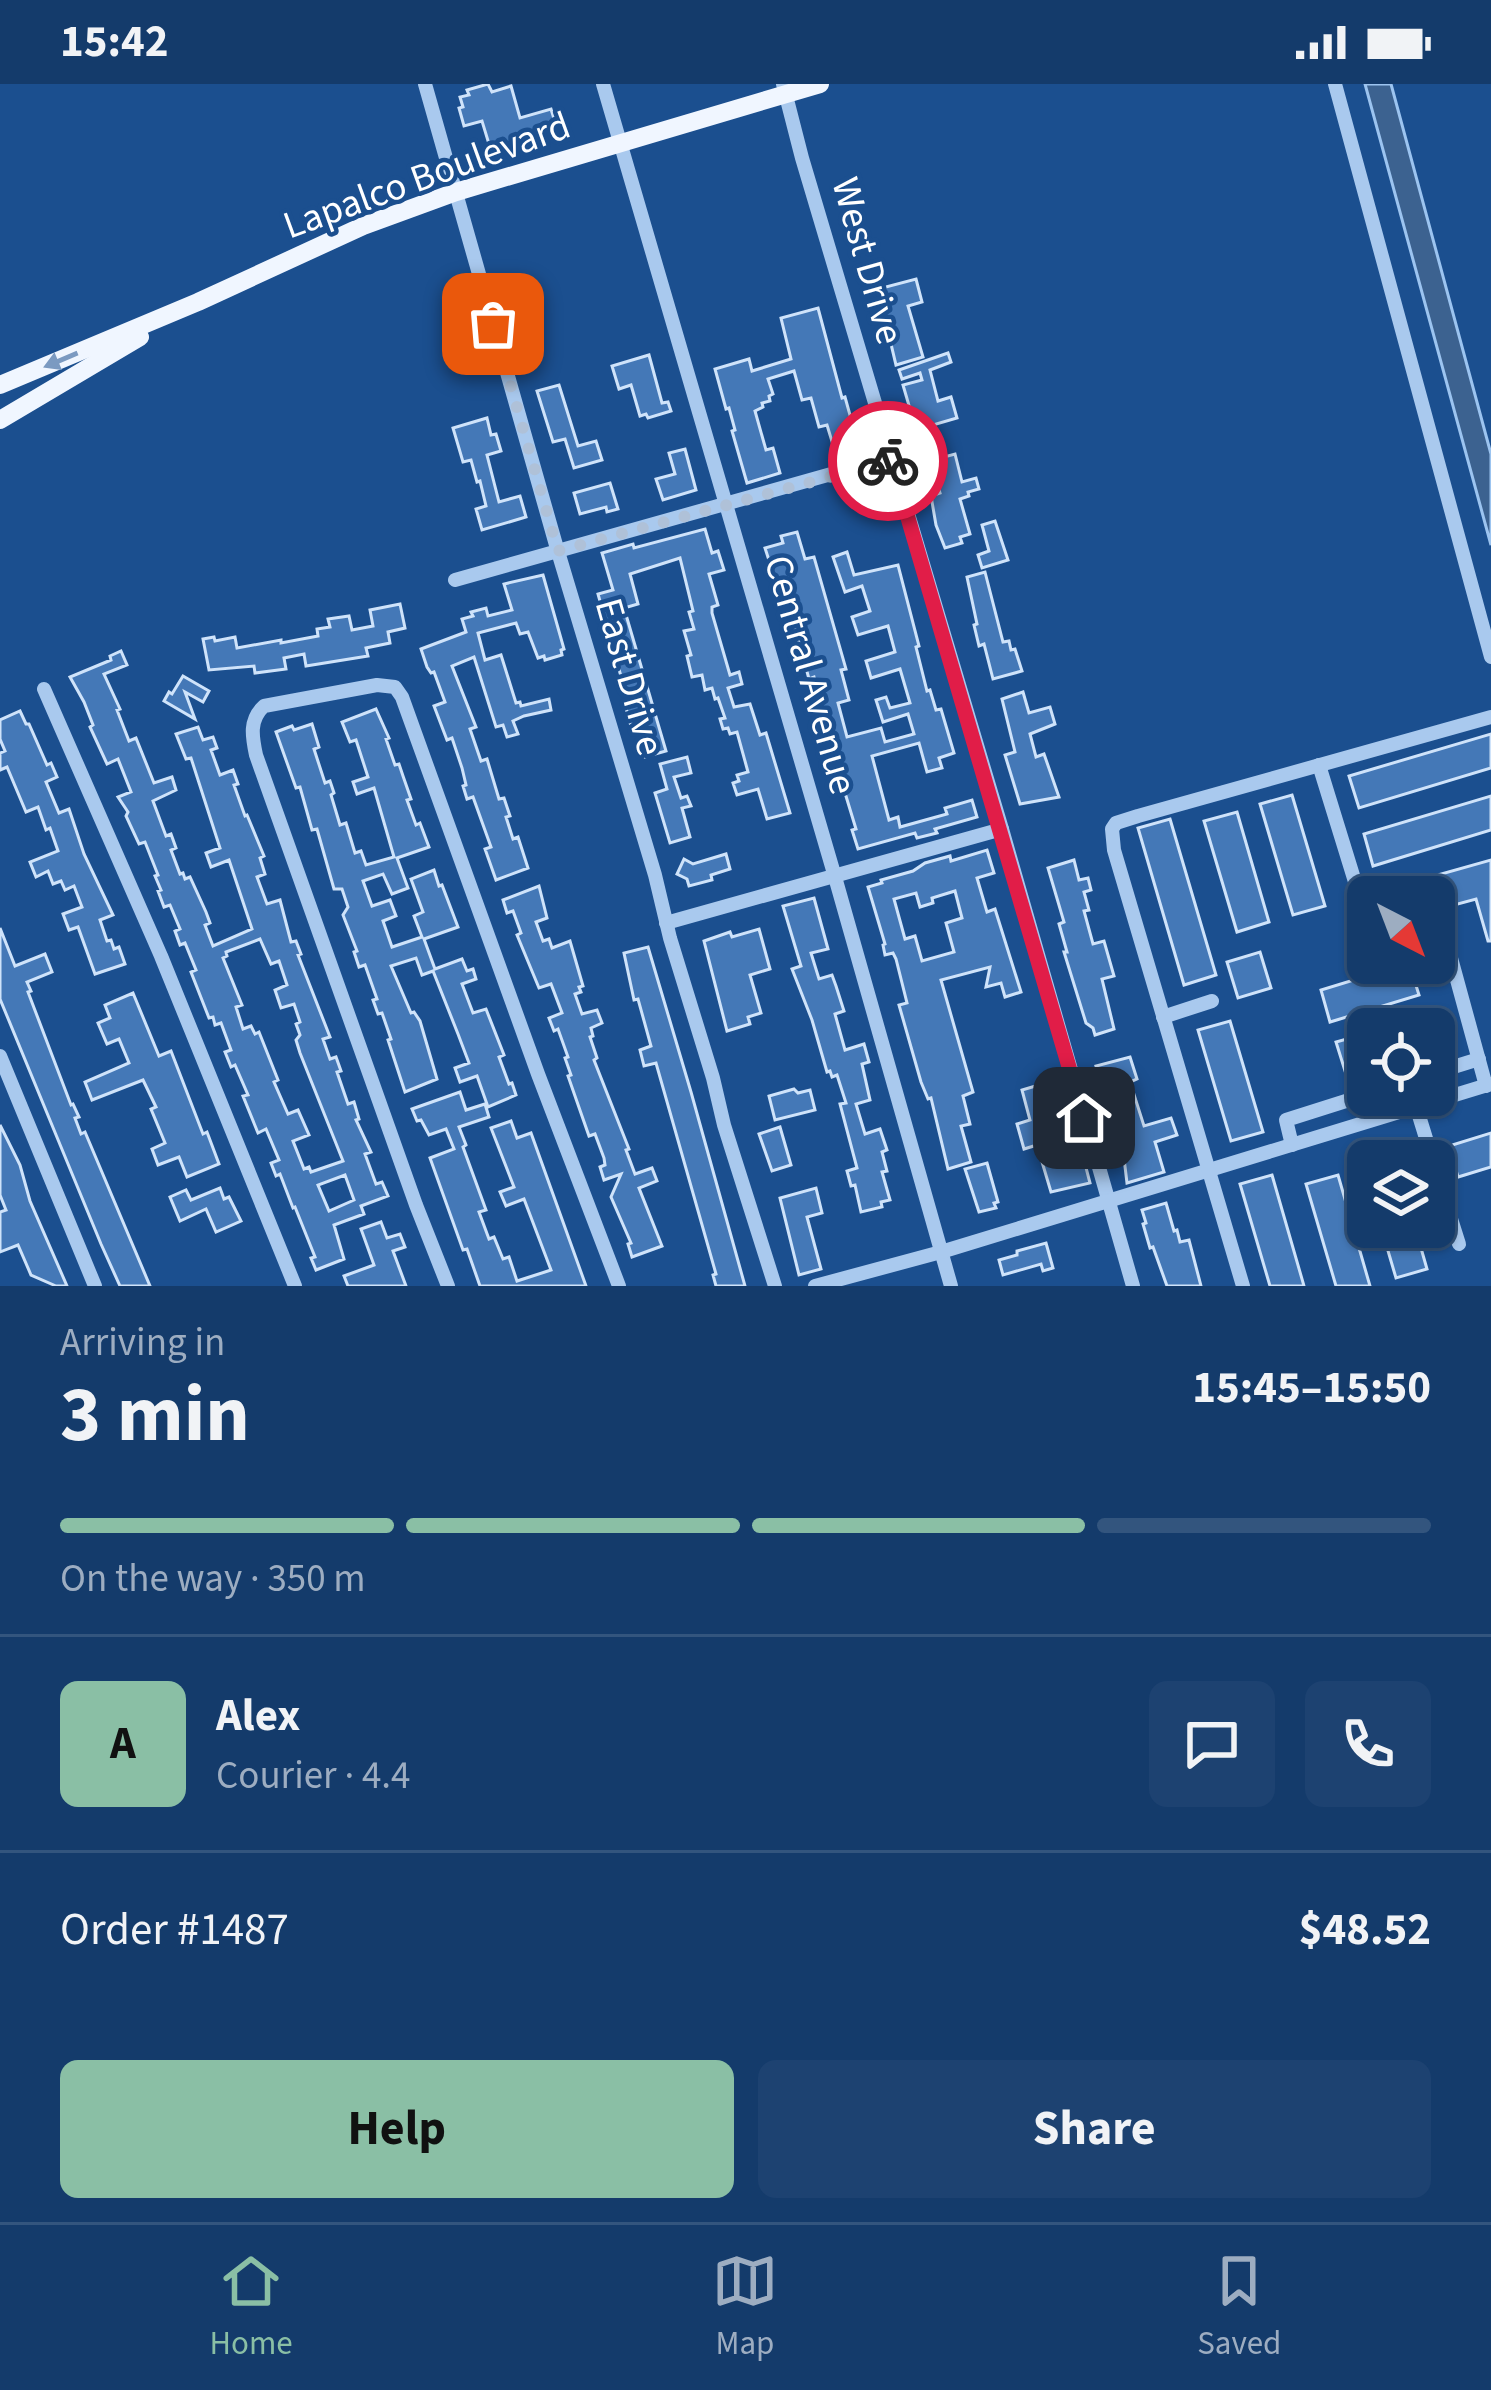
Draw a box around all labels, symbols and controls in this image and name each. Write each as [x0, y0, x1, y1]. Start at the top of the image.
text: 15:42 [60, 10, 169, 74]
street label: Lapalco Boulevard [276, 98, 578, 254]
street label: West Drive [817, 171, 917, 351]
pin [442, 273, 544, 375]
icon: bag [460, 291, 526, 357]
one-way arrow [42, 351, 78, 370]
courier [828, 401, 948, 521]
icon: bike [855, 428, 921, 494]
street label: Central Avenue [749, 549, 871, 801]
street label: East Drive [580, 592, 678, 762]
north arrow [1347, 876, 1455, 984]
map controls [1347, 876, 1455, 1248]
button: locate [1347, 1008, 1455, 1116]
pin [1033, 1067, 1135, 1169]
icon: home [1051, 1085, 1117, 1151]
button: layers [1347, 1140, 1455, 1248]
text: Arriving in [60, 1315, 225, 1371]
text: 15:45–15:50 [1192, 1356, 1431, 1420]
text: 3 min [60, 1360, 250, 1471]
text: On the way · 350 m [60, 1551, 366, 1607]
button: chat [1149, 1681, 1275, 1807]
button: phone [1305, 1681, 1431, 1807]
text: Alex [216, 1684, 300, 1748]
text: A [110, 1712, 136, 1776]
text: Courier · 4.4 [216, 1748, 410, 1804]
text: Order #1487 [60, 1898, 289, 1962]
text: $48.52 [1299, 1898, 1431, 1962]
button: Help [60, 2060, 734, 2198]
button: Share [758, 2060, 1431, 2198]
tab: Home [210, 2248, 293, 2367]
tab: Map [712, 2248, 778, 2367]
tab: Saved [1197, 2248, 1281, 2367]

